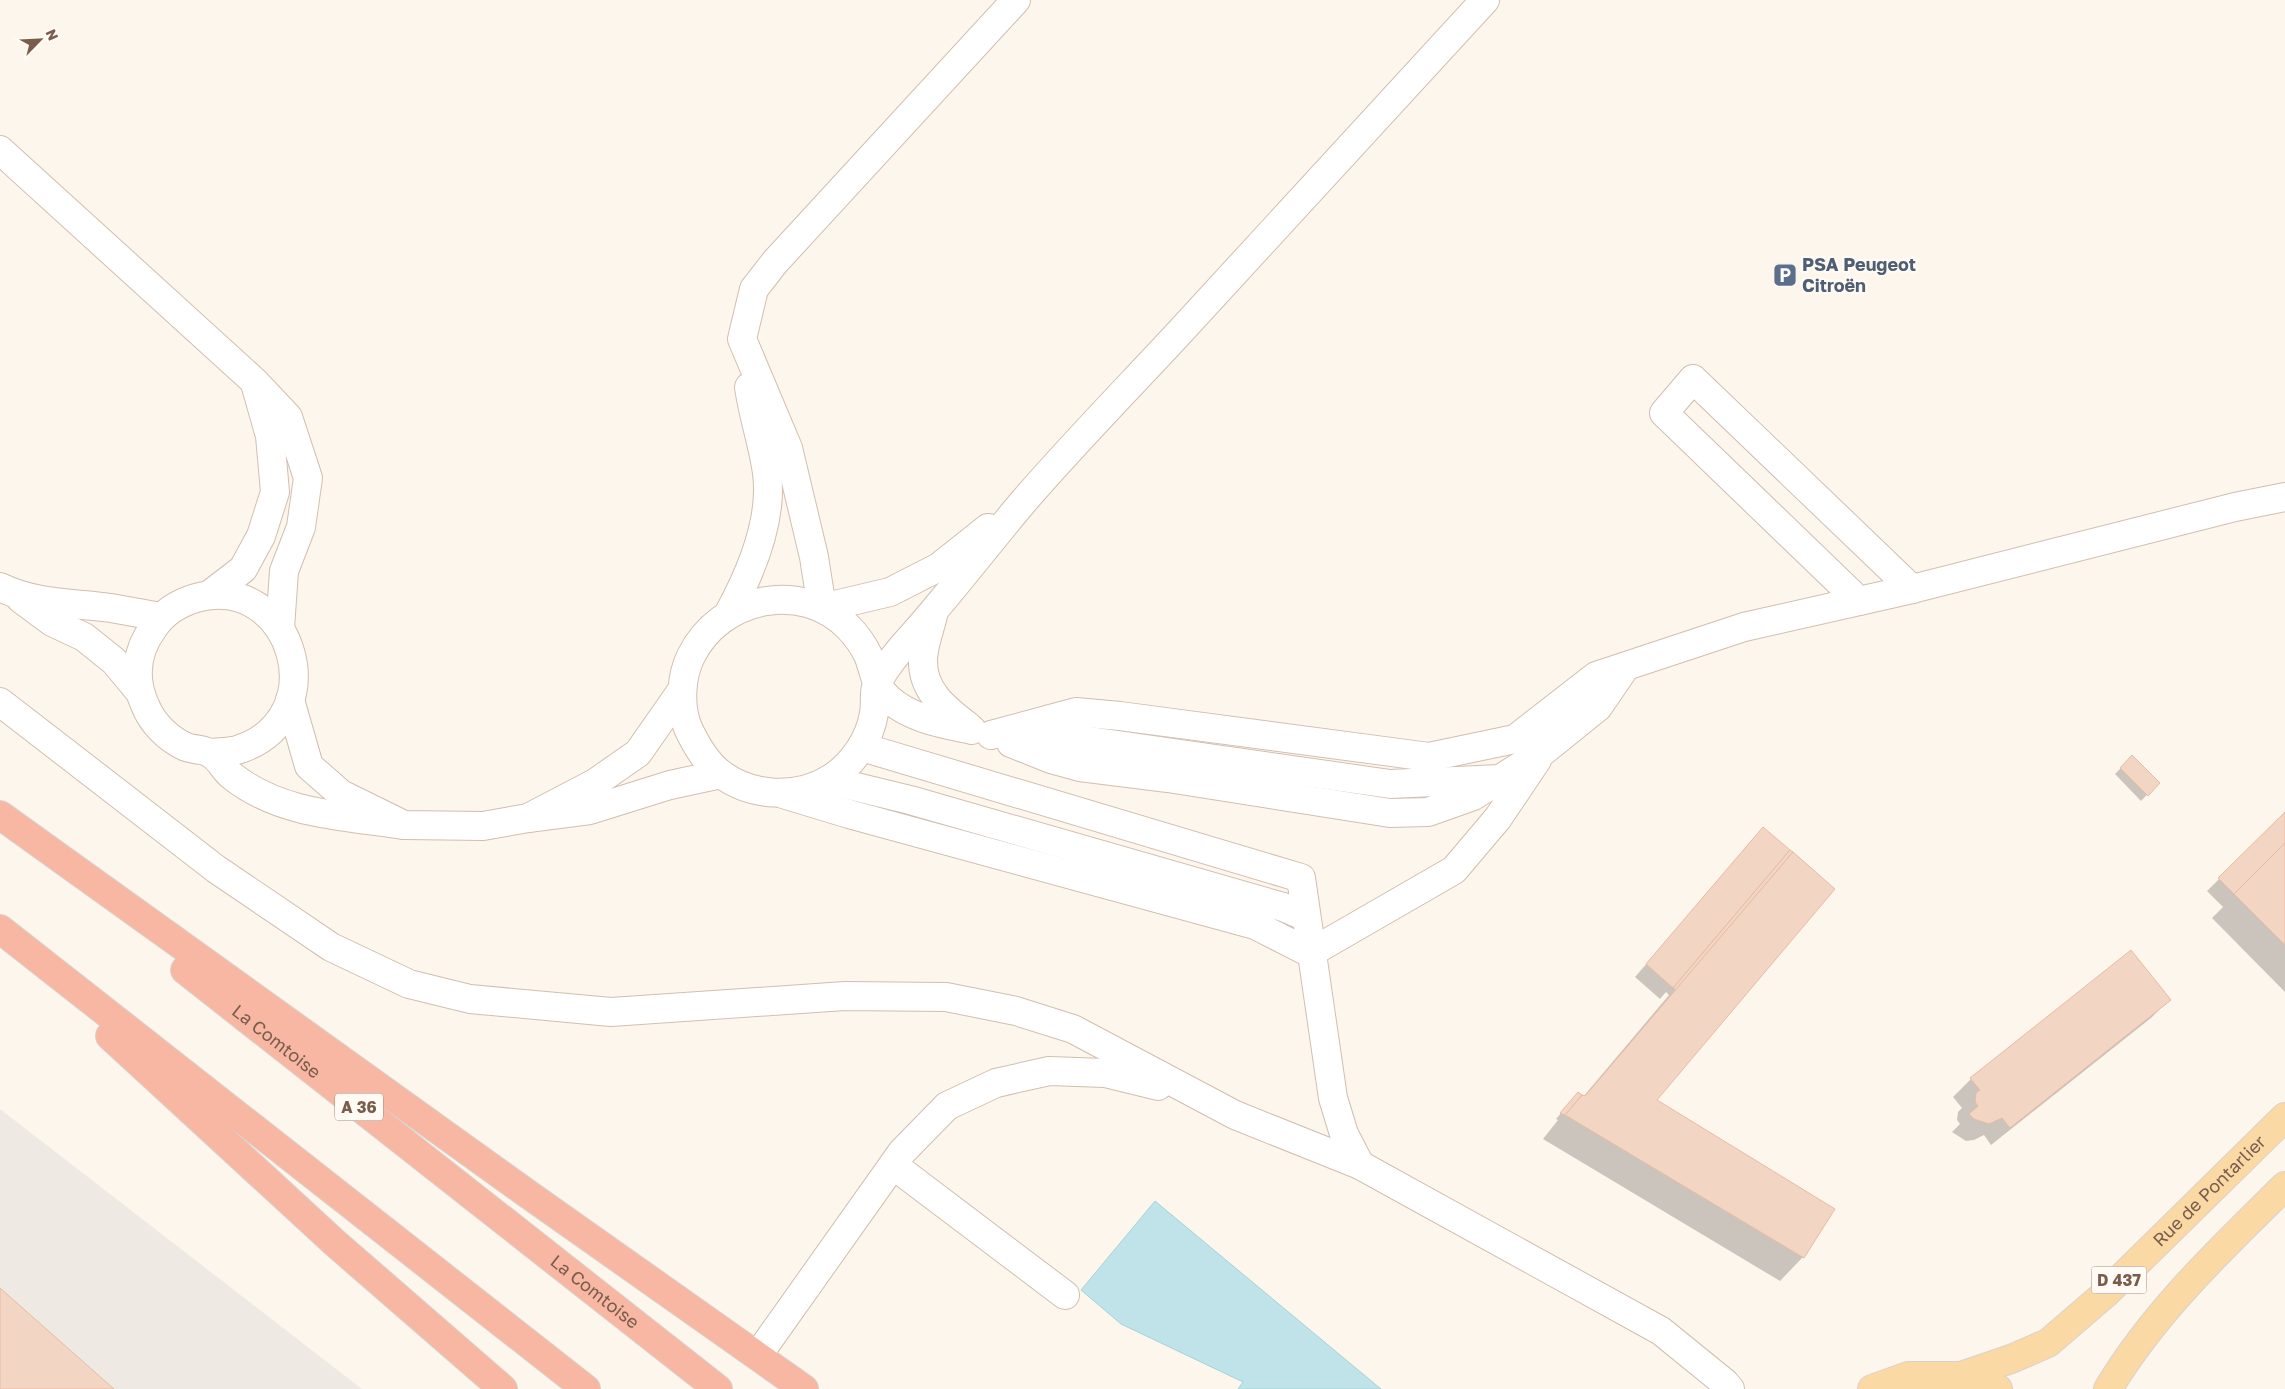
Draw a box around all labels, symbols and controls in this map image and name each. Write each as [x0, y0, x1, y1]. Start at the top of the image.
north arrow [15, 15, 65, 65]
text: N [42, 26, 62, 43]
place label: PSA Peugeot Citroën [1802, 253, 1916, 296]
parking icon: PSA Peugeot Citroën [1772, 262, 1798, 288]
street label: La Comtoise [228, 999, 326, 1083]
road number: A 36 [335, 1094, 383, 1120]
street label: Rue de Pontarlier [2148, 1130, 2270, 1251]
street label: La Comtoise [546, 1250, 644, 1333]
road number: D 437 [2092, 1266, 2146, 1294]

